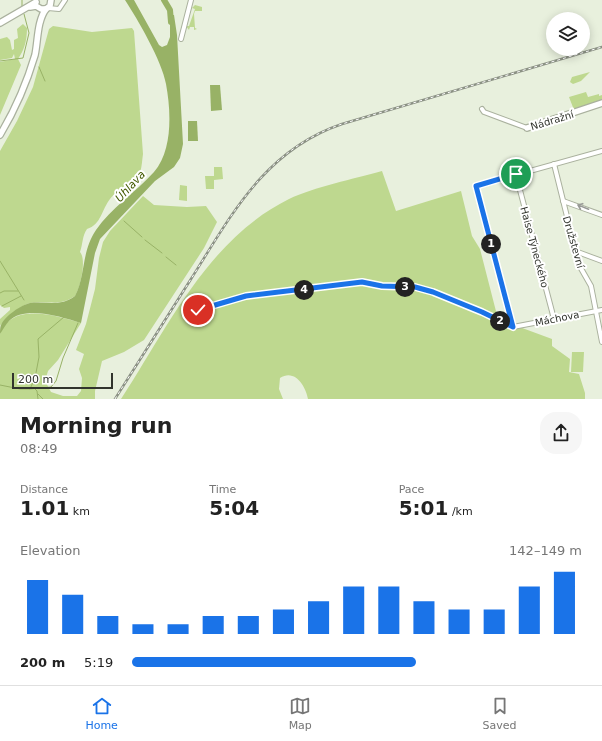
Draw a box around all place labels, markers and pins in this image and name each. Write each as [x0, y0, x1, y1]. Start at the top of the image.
pin [499, 157, 533, 191]
pin: 1 [481, 234, 501, 254]
pin: 3 [395, 277, 415, 297]
pin: 4 [294, 280, 314, 300]
pin [181, 293, 215, 327]
pin: 2 [490, 311, 510, 331]

